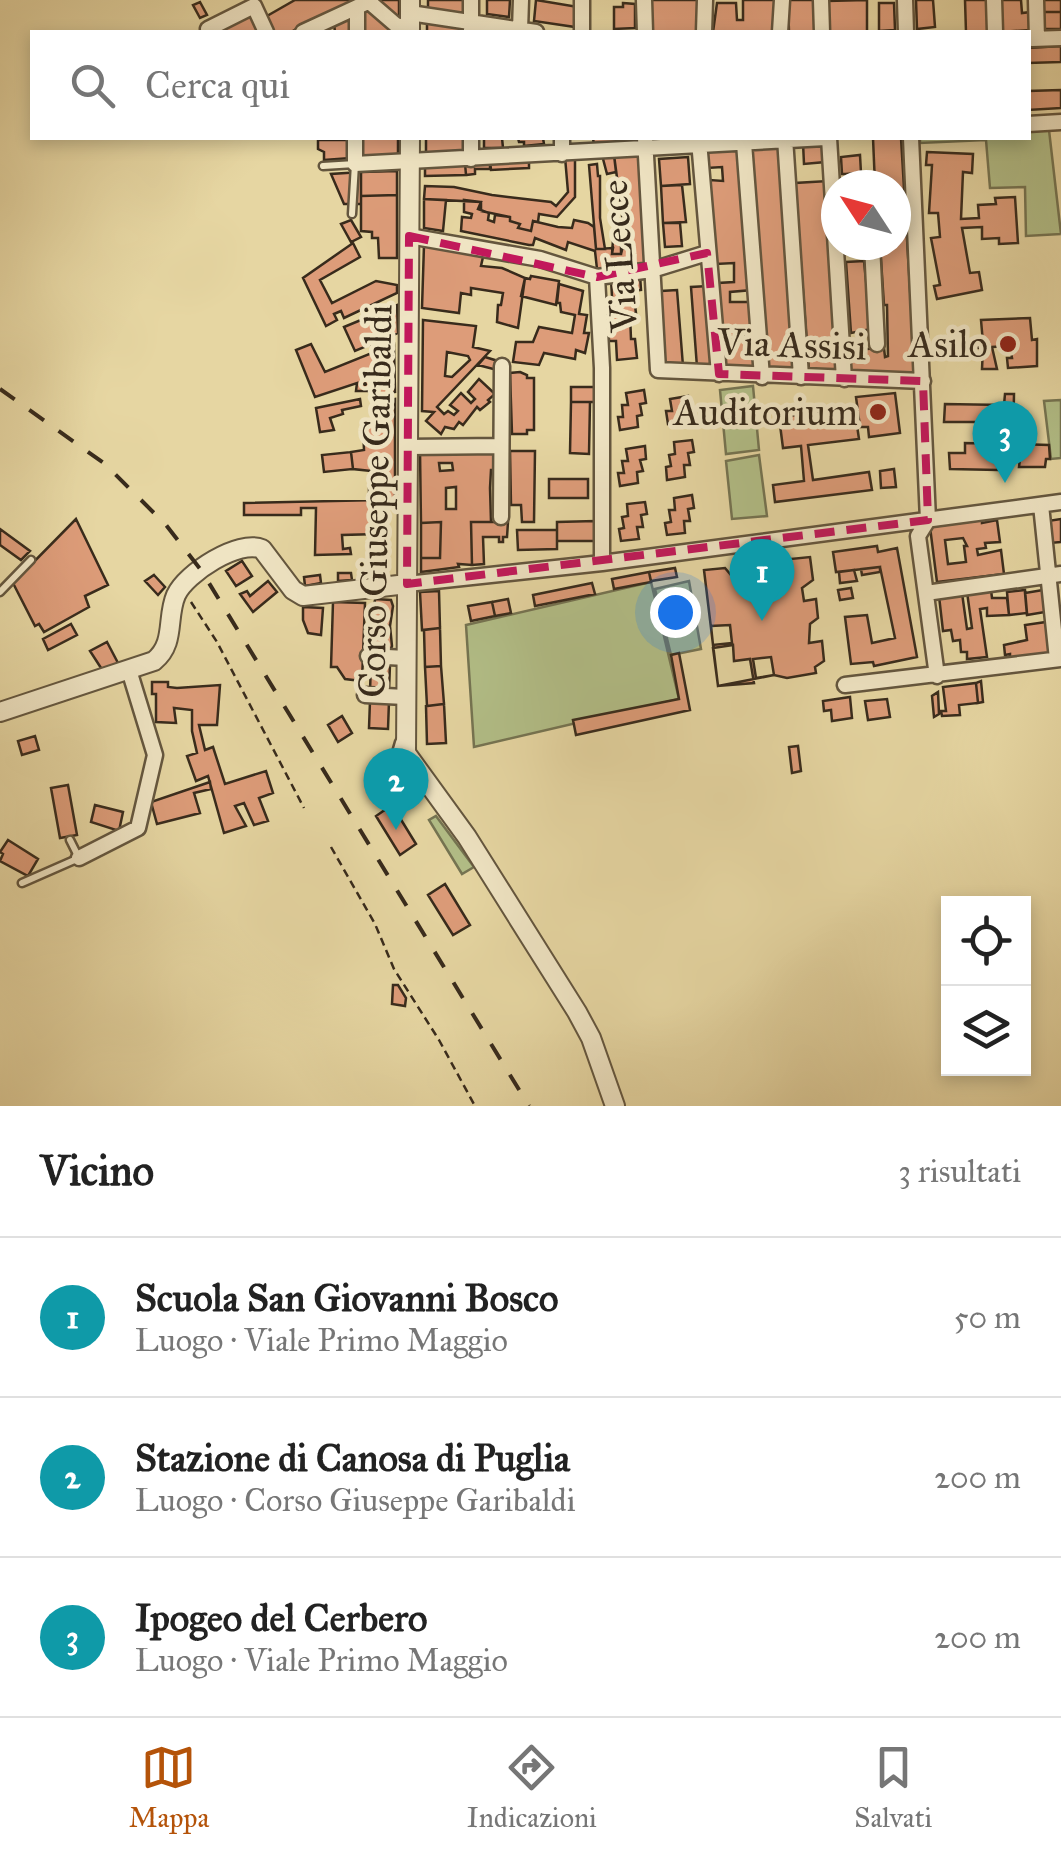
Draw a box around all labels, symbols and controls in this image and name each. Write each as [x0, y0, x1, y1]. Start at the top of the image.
search box [30, 30, 1031, 140]
icon: search [65, 58, 120, 113]
text: Cerca qui [145, 62, 290, 108]
north arrow [821, 170, 911, 260]
street label: Via Lecce [591, 178, 647, 335]
street label: Corso Giuseppe Garibaldi [349, 304, 401, 698]
street label: Via Assisi [716, 318, 867, 370]
place label: Asilo [907, 321, 988, 367]
marker: Asilo [997, 333, 1019, 355]
place label: Auditorium [672, 389, 858, 435]
pin: 3 [972, 400, 1038, 483]
marker: Auditorium [867, 401, 889, 423]
pin: 1 [730, 538, 794, 621]
your location [650, 587, 701, 638]
pin: 2 [364, 748, 428, 830]
map controls [941, 896, 1031, 1076]
button: locate [941, 896, 1031, 986]
button: layers [941, 986, 1031, 1076]
text: Vicino [40, 1145, 154, 1197]
text: 3 risultati [898, 1152, 1021, 1191]
text: Scuola San Giovanni Bosco [135, 1275, 559, 1321]
text: 1 [66, 1298, 79, 1337]
text: 50 m [954, 1298, 1021, 1337]
text: Luogo · Viale Primo Maggio [135, 1321, 508, 1360]
text: Stazione di Canosa di Puglia [135, 1435, 570, 1481]
text: 2 [65, 1458, 80, 1497]
text: 200 m [934, 1458, 1021, 1497]
text: Luogo · Corso Giuseppe Garibaldi [135, 1481, 575, 1520]
text: Ipogeo del Cerbero [135, 1595, 428, 1641]
text: 3 [66, 1618, 79, 1657]
text: 200 m [934, 1618, 1021, 1657]
text: Luogo · Viale Primo Maggio [135, 1641, 508, 1680]
tab: Mappa [129, 1740, 209, 1835]
tab: Indicazioni [467, 1740, 597, 1835]
tab: Salvati [854, 1740, 932, 1835]

